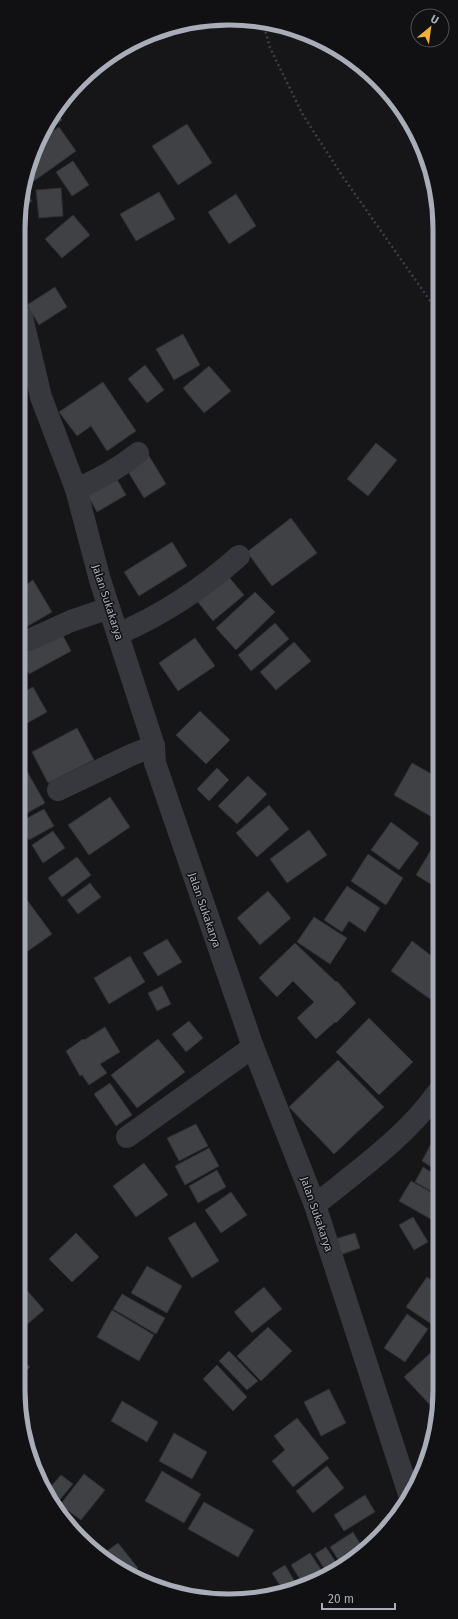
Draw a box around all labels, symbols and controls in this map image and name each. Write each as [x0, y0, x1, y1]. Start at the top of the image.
north arrow [410, 8, 450, 48]
text: U [428, 12, 441, 27]
street label: Jalan Sukakarya [89, 563, 126, 642]
street label: Jalan Sukakarya [186, 871, 223, 949]
street label: Jalan Sukakarya [298, 1175, 335, 1253]
scale bar [322, 1585, 395, 1611]
text: 20 m [328, 1592, 354, 1606]

